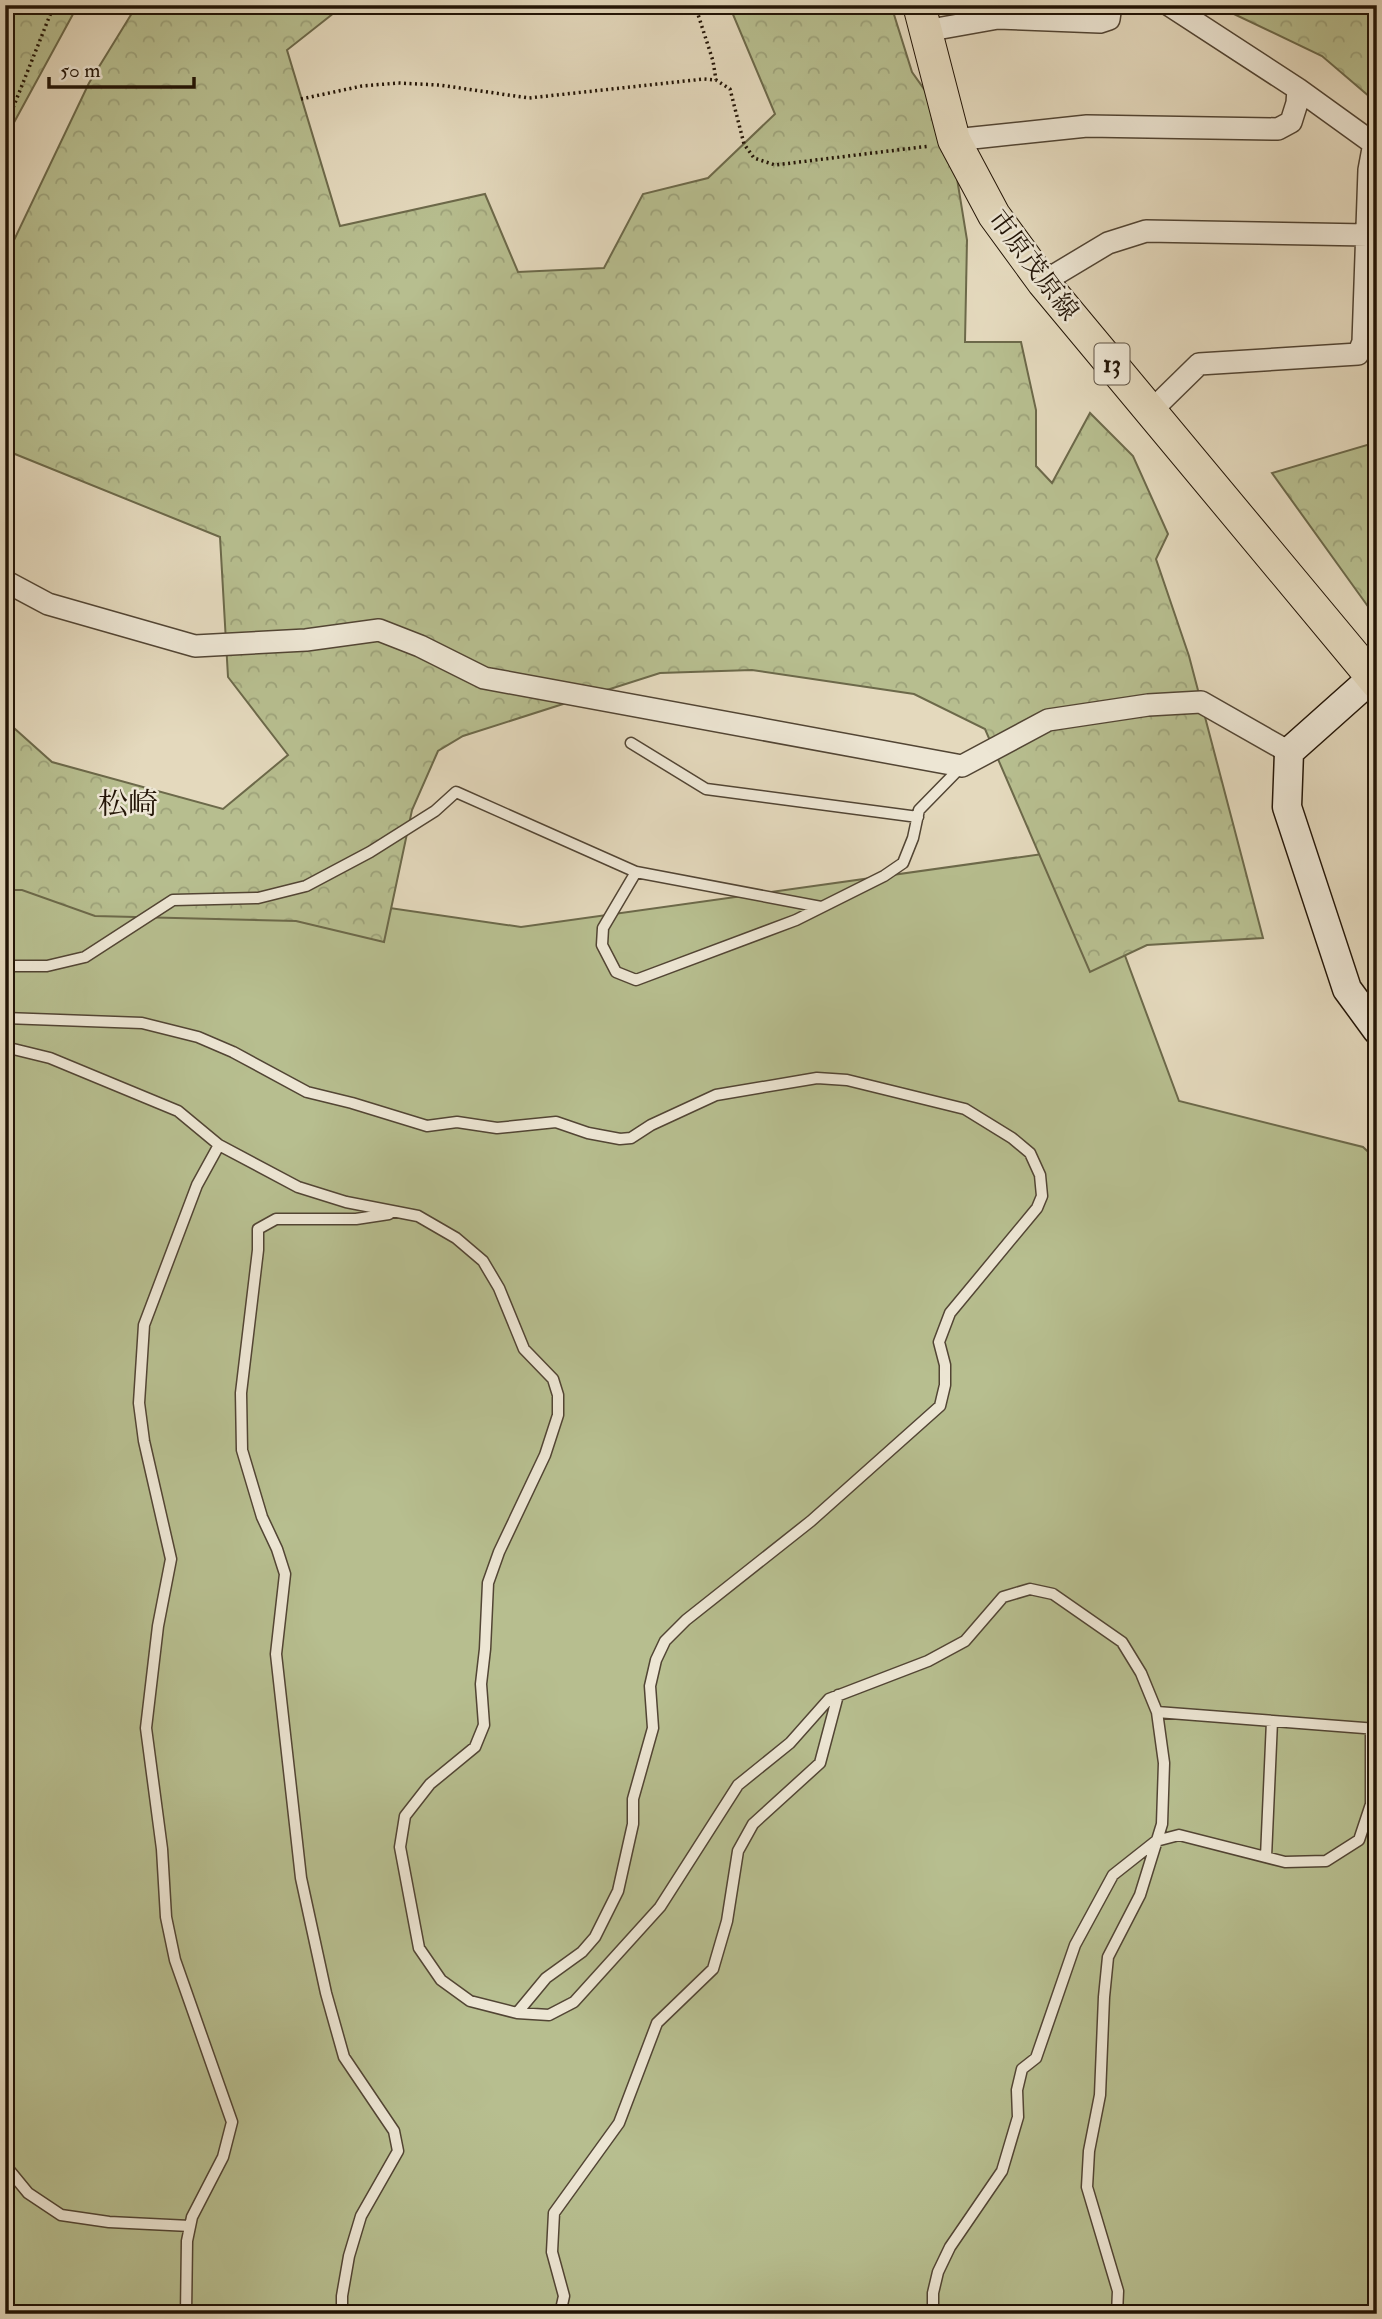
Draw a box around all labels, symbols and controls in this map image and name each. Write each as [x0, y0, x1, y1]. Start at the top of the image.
scale bar [49, 46, 194, 90]
text: 50 m [60, 57, 101, 84]
street label: 市原茂原線 [981, 204, 1085, 327]
road number: 13 [1094, 344, 1130, 384]
district label: 松崎 [98, 786, 158, 823]

